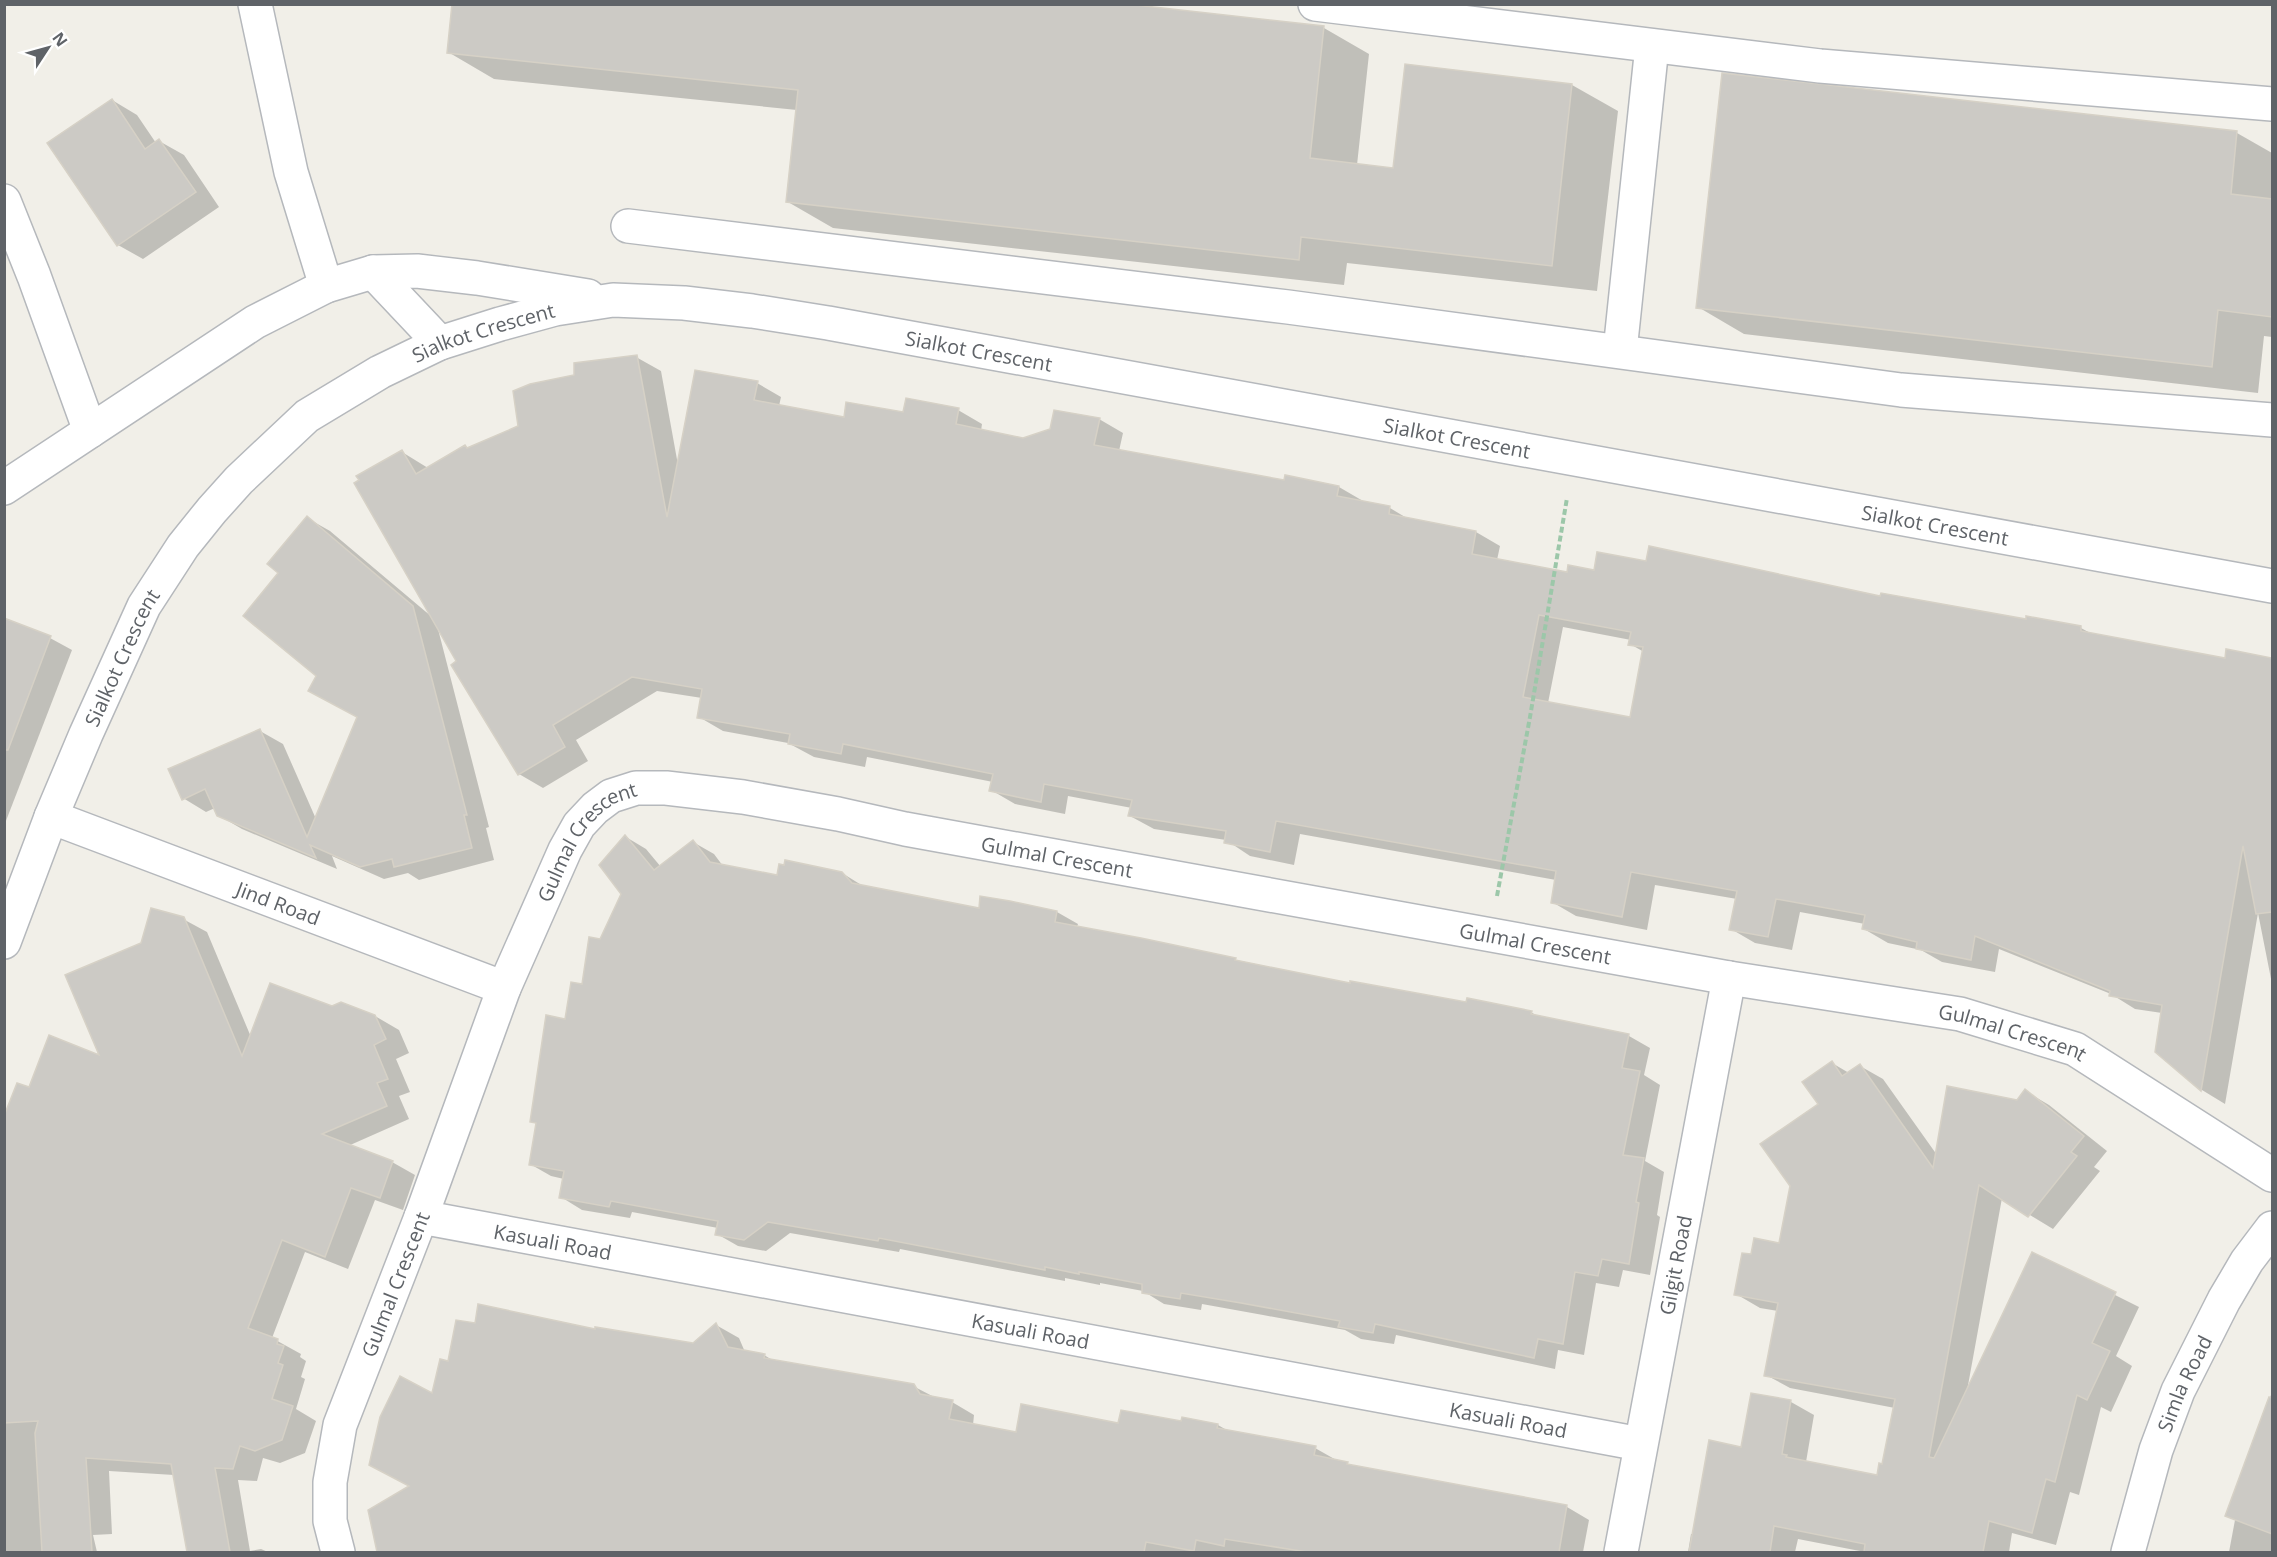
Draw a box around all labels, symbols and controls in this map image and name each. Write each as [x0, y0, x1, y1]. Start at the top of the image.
north arrow [18, 18, 78, 78]
text: N [47, 27, 73, 51]
street label: Sialkot Crescent [407, 296, 558, 368]
street label: Sialkot Crescent [903, 324, 1055, 377]
street label: Sialkot Crescent [1381, 411, 1533, 464]
street label: Sialkot Crescent [1859, 498, 2011, 551]
street label: Sialkot Crescent [78, 583, 165, 731]
street label: Gulmal Crescent [530, 775, 640, 906]
street label: Gulmal Crescent [979, 830, 1135, 883]
street label: Jind Road [231, 874, 324, 931]
street label: Gulmal Crescent [1457, 916, 1613, 970]
street label: Gulmal Crescent [1937, 997, 2092, 1067]
street label: Gulmal Crescent [354, 1208, 435, 1361]
street label: Gilgit Road [1652, 1213, 1698, 1317]
street label: Kasuali Road [492, 1217, 614, 1266]
street label: Kasuali Road [969, 1306, 1092, 1355]
street label: Simla Road [2150, 1330, 2218, 1436]
street label: Kasuali Road [1447, 1395, 1569, 1444]

